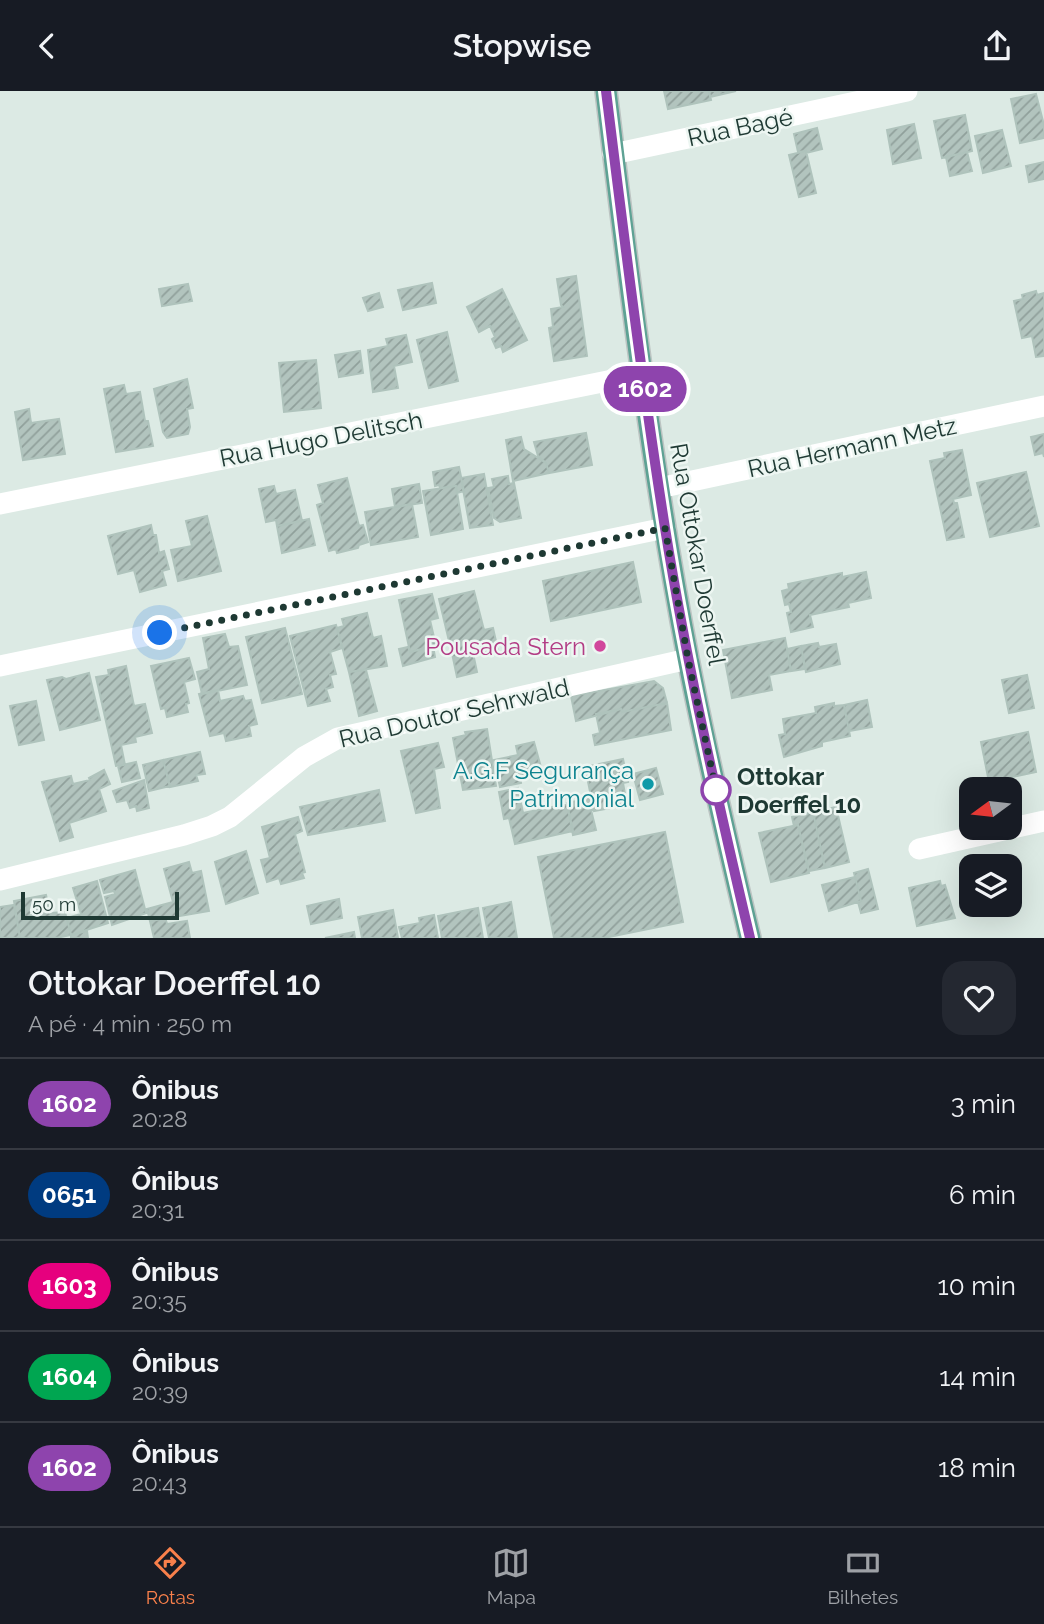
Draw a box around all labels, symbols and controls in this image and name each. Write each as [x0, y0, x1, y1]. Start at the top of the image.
icon: back [28, 27, 66, 65]
text: Stopwise [453, 27, 591, 64]
icon: share [978, 27, 1016, 65]
street label: Rua Bagé [685, 102, 795, 152]
line badge: 1602 [596, 366, 694, 412]
text: 1602 [618, 374, 672, 403]
street label: Rua Hugo Delitsch [217, 405, 425, 473]
street label: Rua Hermann Metz [745, 411, 959, 483]
street label: Rua Ottokar Doerffel [664, 441, 732, 668]
your location [142, 615, 177, 650]
place label: Pousada Stern [425, 632, 586, 661]
marker: Pousada Stern [592, 638, 608, 654]
street label: Rua Doutor Sehrwald [336, 672, 572, 754]
place label: A.G.F Segurança Patrimonial [453, 756, 634, 813]
place label: Ottokar Doerffel 10 [737, 762, 861, 819]
marker: Ottokar Doerffel 10 [701, 775, 731, 805]
marker: A.G.F Segurança Patrimonial [640, 776, 656, 792]
north arrow [959, 777, 1022, 840]
map controls [959, 777, 1022, 917]
button: layers [959, 854, 1022, 917]
scale bar [21, 889, 178, 921]
text: 50 m [32, 893, 76, 915]
button: heart [942, 961, 1016, 1035]
text: Ottokar Doerffel 10 [28, 964, 321, 1003]
text: A pé · 4 min · 250 m [28, 1010, 232, 1037]
text: Ônibus [132, 1075, 219, 1105]
text: 1602 [42, 1089, 97, 1118]
text: 3 min [951, 1089, 1016, 1119]
text: 20:28 [132, 1105, 188, 1132]
text: Ônibus [131, 1166, 219, 1196]
text: 0651 [42, 1180, 96, 1209]
text: 6 min [949, 1180, 1016, 1210]
text: 20:31 [131, 1196, 184, 1223]
text: Ônibus [132, 1257, 219, 1287]
text: 1603 [42, 1271, 97, 1300]
text: 10 min [938, 1271, 1016, 1301]
text: 20:35 [132, 1287, 187, 1314]
text: Ônibus [132, 1348, 219, 1378]
text: 1604 [42, 1362, 97, 1391]
text: 14 min [939, 1362, 1016, 1392]
text: 20:39 [132, 1378, 188, 1405]
text: Ônibus [132, 1439, 219, 1469]
text: 1602 [42, 1453, 97, 1482]
text: 18 min [938, 1453, 1016, 1483]
text: 20:43 [132, 1469, 187, 1496]
tab: Rotas [146, 1544, 195, 1608]
tab: Mapa [487, 1544, 536, 1608]
tab: Bilhetes [827, 1544, 898, 1608]

